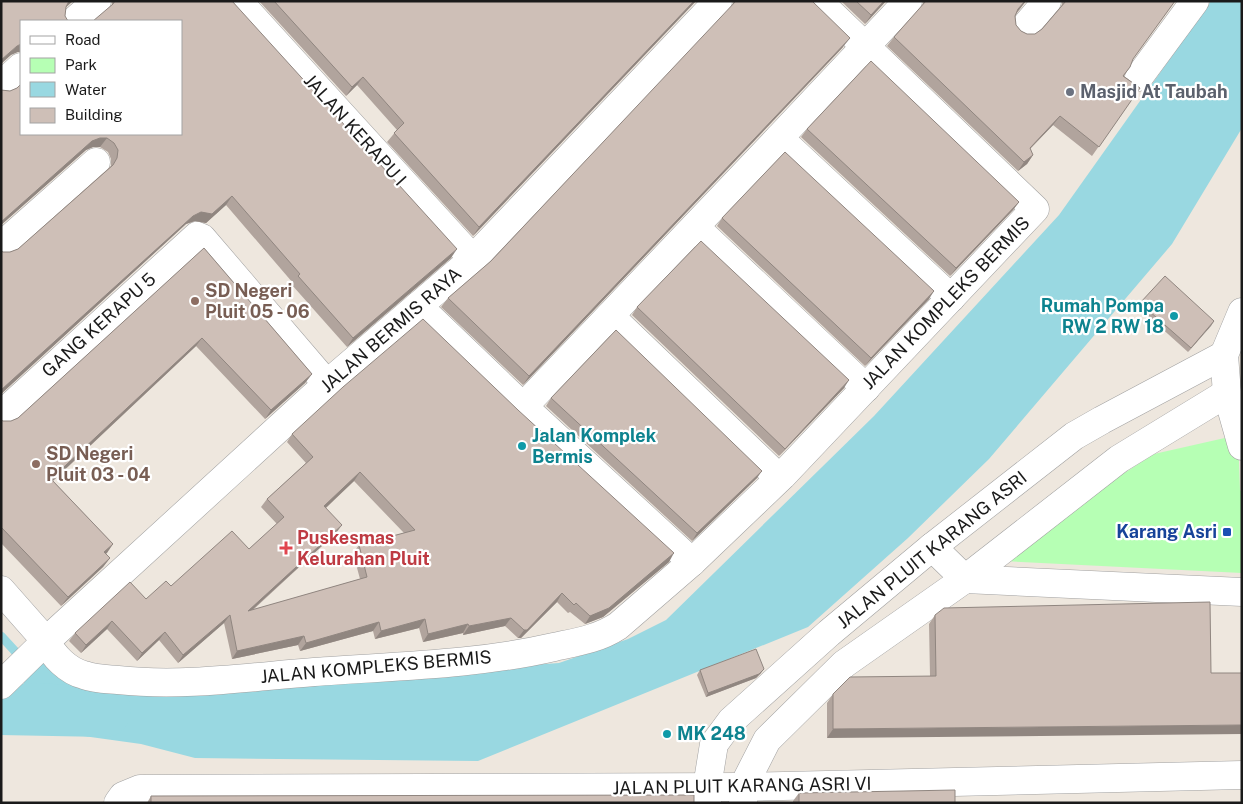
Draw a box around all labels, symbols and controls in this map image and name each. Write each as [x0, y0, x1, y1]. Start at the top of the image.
legend [20, 20, 182, 135]
text: Road [65, 31, 101, 48]
text: Park [65, 56, 97, 73]
street label: JALAN KERAPU I [300, 70, 411, 190]
text: Water [65, 81, 107, 98]
place label: Masjid At Taubah [1080, 81, 1228, 102]
marker: Masjid At Taubah [1064, 86, 1076, 98]
text: Building [65, 106, 123, 123]
street label: JALAN KOMPLEKS BERMIS [857, 212, 1034, 393]
street label: JALAN BERMIS RAYA [316, 263, 466, 396]
street label: GANG KERAPU 5 [37, 268, 160, 381]
place label: SD Negeri Pluit 05 - 06 [205, 280, 310, 322]
marker: SD Negeri Pluit 05 - 06 [189, 295, 201, 307]
place label: Rumah Pompa RW 2 RW 18 [1041, 295, 1164, 337]
marker: Rumah Pompa RW 2 RW 18 [1168, 310, 1180, 322]
place label: Jalan Komplek Bermis [532, 425, 657, 467]
marker: Jalan Komplek Bermis [516, 440, 528, 452]
place label: SD Negeri Pluit 03 - 04 [46, 443, 151, 485]
marker: SD Negeri Pluit 03 - 04 [30, 458, 42, 470]
street label: JALAN PLUIT KARANG ASRI [833, 467, 1031, 633]
place label: Karang Asri [1116, 521, 1217, 542]
marker: Karang Asri [1221, 526, 1233, 538]
place label: Puskesmas Kelurahan Pluit [297, 527, 430, 569]
marker: Puskesmas Kelurahan Pluit [279, 541, 293, 555]
street label: JALAN KOMPLEKS BERMIS [259, 646, 492, 687]
place label: MK 248 [677, 723, 746, 744]
marker: MK 248 [661, 728, 673, 740]
street label: JALAN PLUIT KARANG ASRI VI [612, 773, 872, 798]

